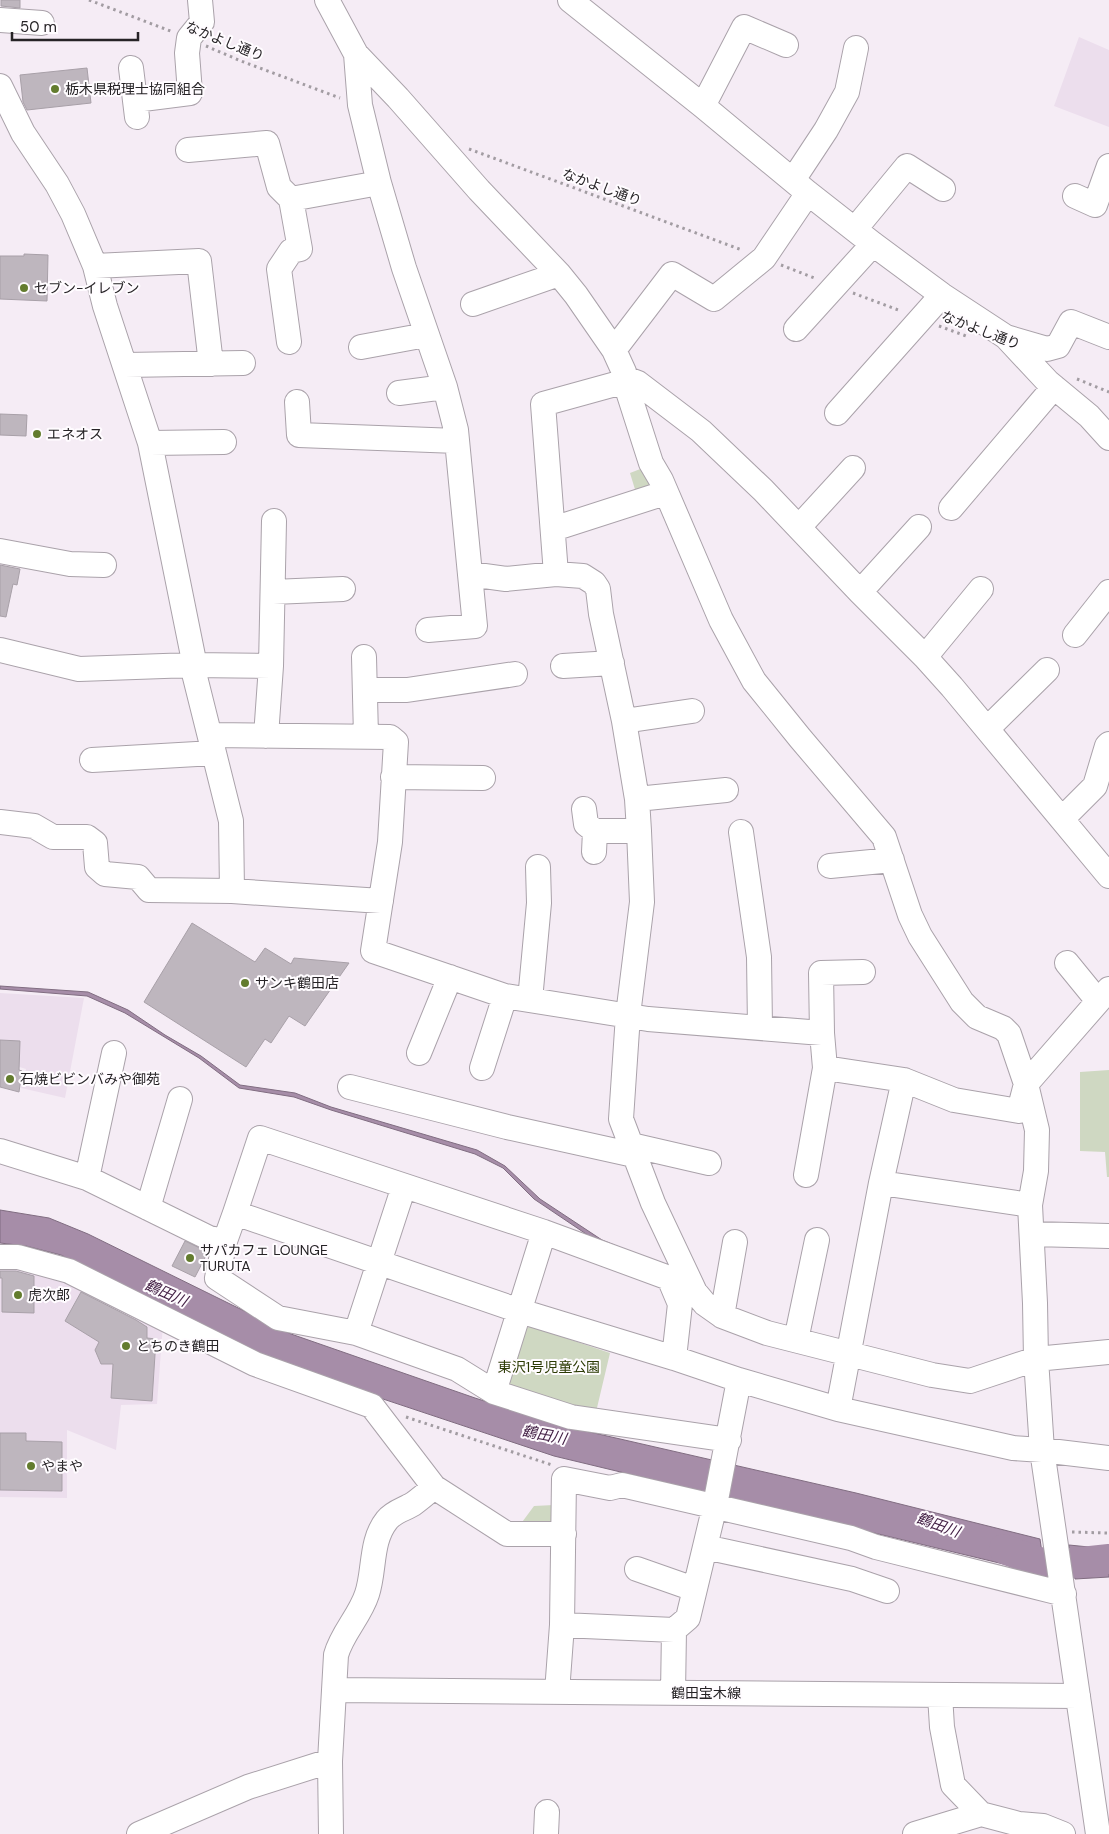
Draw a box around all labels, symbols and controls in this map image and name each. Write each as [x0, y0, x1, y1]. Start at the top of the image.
scale bar [12, 10, 139, 42]
text: 50 m [20, 17, 57, 37]
street label: なかよし通り [183, 17, 267, 65]
place label: 栃木県税理士協同組合 [65, 80, 205, 98]
marker: 栃木県税理士協同組合 [49, 83, 61, 95]
street label: なかよし通り [560, 164, 644, 210]
place label: セブン-イレブン [34, 279, 140, 297]
marker: セブン-イレブン [18, 282, 30, 294]
street label: なかよし通り [939, 307, 1023, 353]
place label: エネオス [47, 425, 103, 443]
marker: エネオス [31, 428, 43, 440]
place label: サンキ鶴田店 [255, 974, 339, 992]
marker: サンキ鶴田店 [239, 977, 251, 989]
place label: 石焼ビビンバみや御苑 [20, 1070, 160, 1088]
marker: 石焼ビビンバみや御苑 [4, 1073, 16, 1085]
place label: サパカフェ LOUNGE TURUTA [200, 1241, 328, 1275]
marker: サパカフェ LOUNGE TURUTA [184, 1252, 196, 1264]
water label: 鶴田川 [141, 1275, 192, 1312]
place label: 虎次郎 [28, 1286, 70, 1304]
marker: 虎次郎 [12, 1289, 24, 1301]
place label: とちのき鶴田 [136, 1337, 220, 1355]
marker: とちのき鶴田 [120, 1340, 132, 1352]
park label: 東沢1号児童公園 [498, 1358, 600, 1376]
water label: 鶴田川 [520, 1421, 570, 1449]
place label: やまや [41, 1457, 83, 1475]
marker: やまや [25, 1460, 37, 1472]
water label: 鶴田川 [913, 1508, 964, 1543]
street label: 鶴田宝木線 [671, 1684, 741, 1702]

